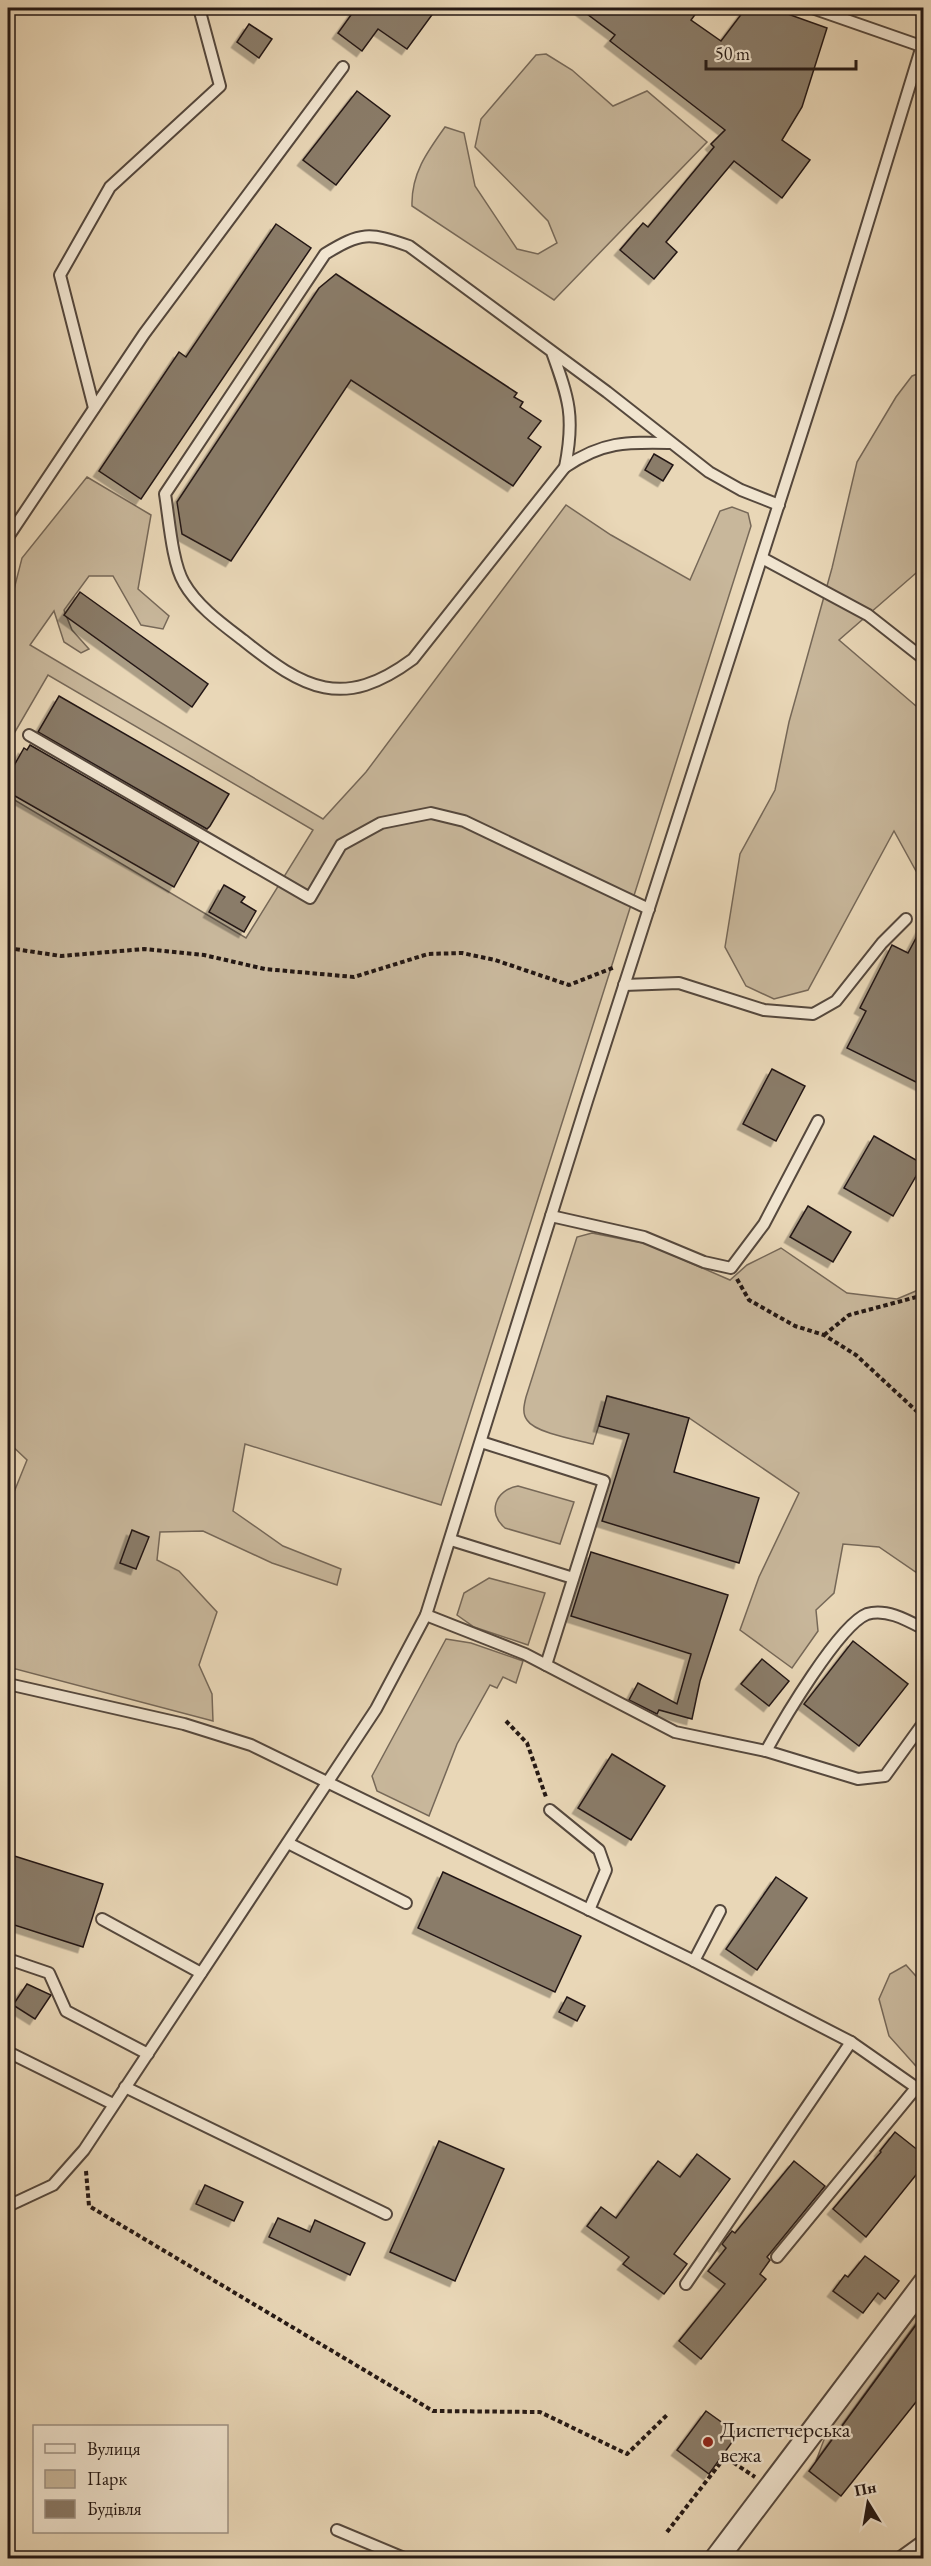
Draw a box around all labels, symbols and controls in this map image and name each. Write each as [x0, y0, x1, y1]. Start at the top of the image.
scale bar [706, 33, 856, 71]
text: 50 m [715, 42, 750, 65]
place label: Диспетчерська вежа [720, 2415, 851, 2469]
legend [33, 2425, 228, 2533]
marker: Диспетчерська вежа [701, 2435, 715, 2449]
text: Вулиця [87, 2437, 140, 2460]
text: Парк [87, 2467, 127, 2490]
north arrow [838, 2473, 898, 2533]
text: Пн [852, 2476, 878, 2501]
text: Будівля [87, 2497, 142, 2520]

